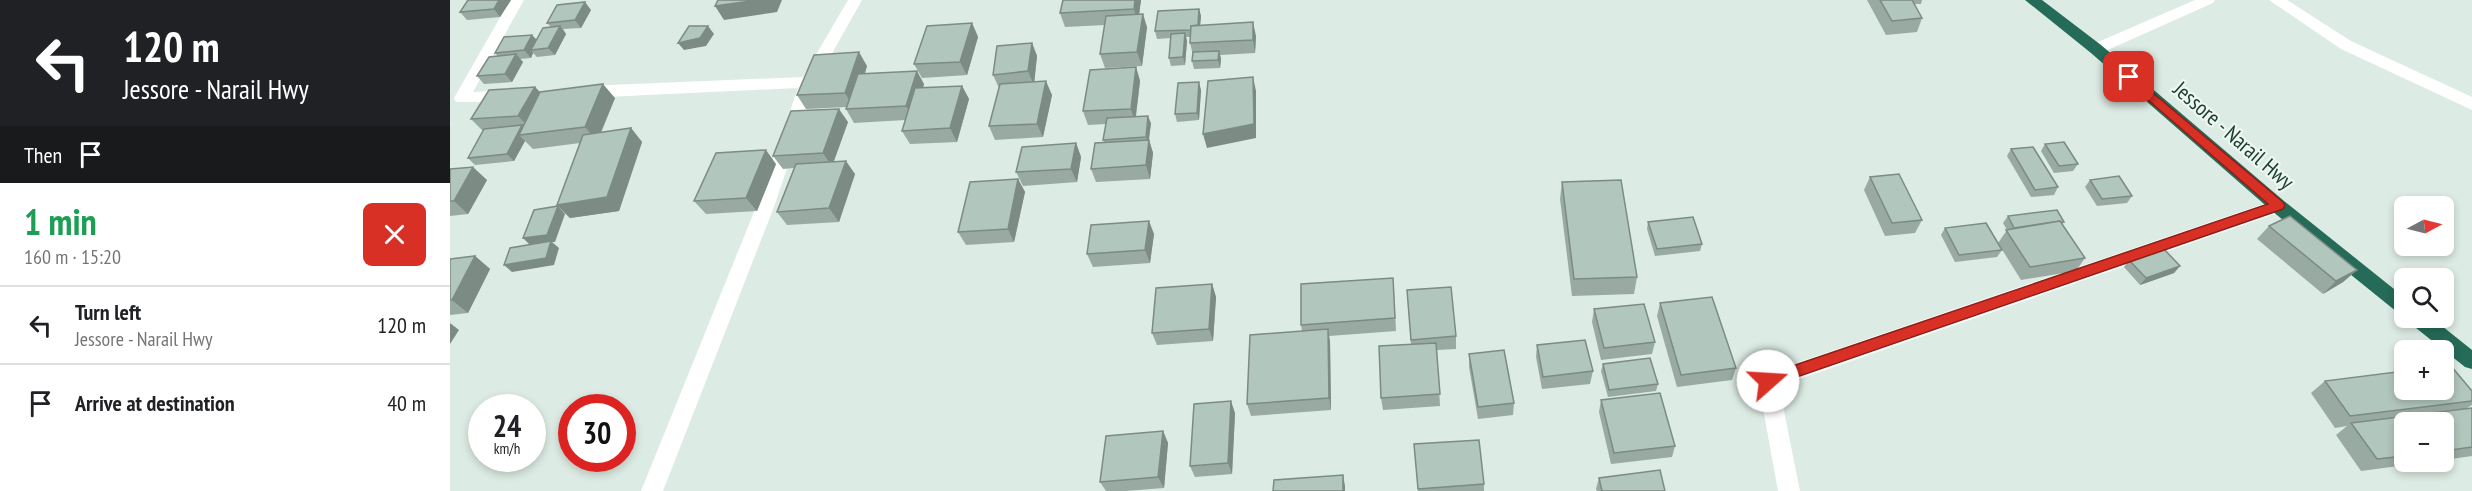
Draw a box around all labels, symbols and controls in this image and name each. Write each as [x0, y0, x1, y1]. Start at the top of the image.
text: 120 m [123, 19, 220, 74]
icon: left [24, 24, 102, 102]
pin [2103, 51, 2154, 102]
icon: arrive [2112, 60, 2145, 93]
text: Jessore - Narail Hwy [123, 72, 309, 106]
street label: Jessore - Narail Hwy [2167, 74, 2301, 196]
icon: arrive [74, 138, 107, 171]
text: Then [24, 141, 62, 169]
north arrow [2394, 196, 2454, 256]
map controls [2394, 196, 2454, 472]
text: 1 min [24, 198, 97, 245]
button: close [363, 203, 426, 266]
text: 160 m · 15:20 [24, 244, 121, 270]
button: search [2394, 268, 2454, 328]
text: Turn left [75, 298, 141, 326]
icon: left [24, 309, 57, 342]
text: 120 m [377, 311, 426, 339]
text: Jessore - Narail Hwy [75, 326, 212, 352]
button: + [2394, 340, 2454, 400]
position arrow [1736, 349, 1800, 413]
icon: arrive [24, 387, 57, 420]
text: Arrive at destination [75, 389, 235, 417]
text: 40 m [387, 389, 426, 417]
speed limit sign: 30 [558, 394, 636, 472]
text: 24 [493, 406, 521, 445]
button: − [2394, 412, 2454, 472]
text: km/h [494, 439, 520, 458]

